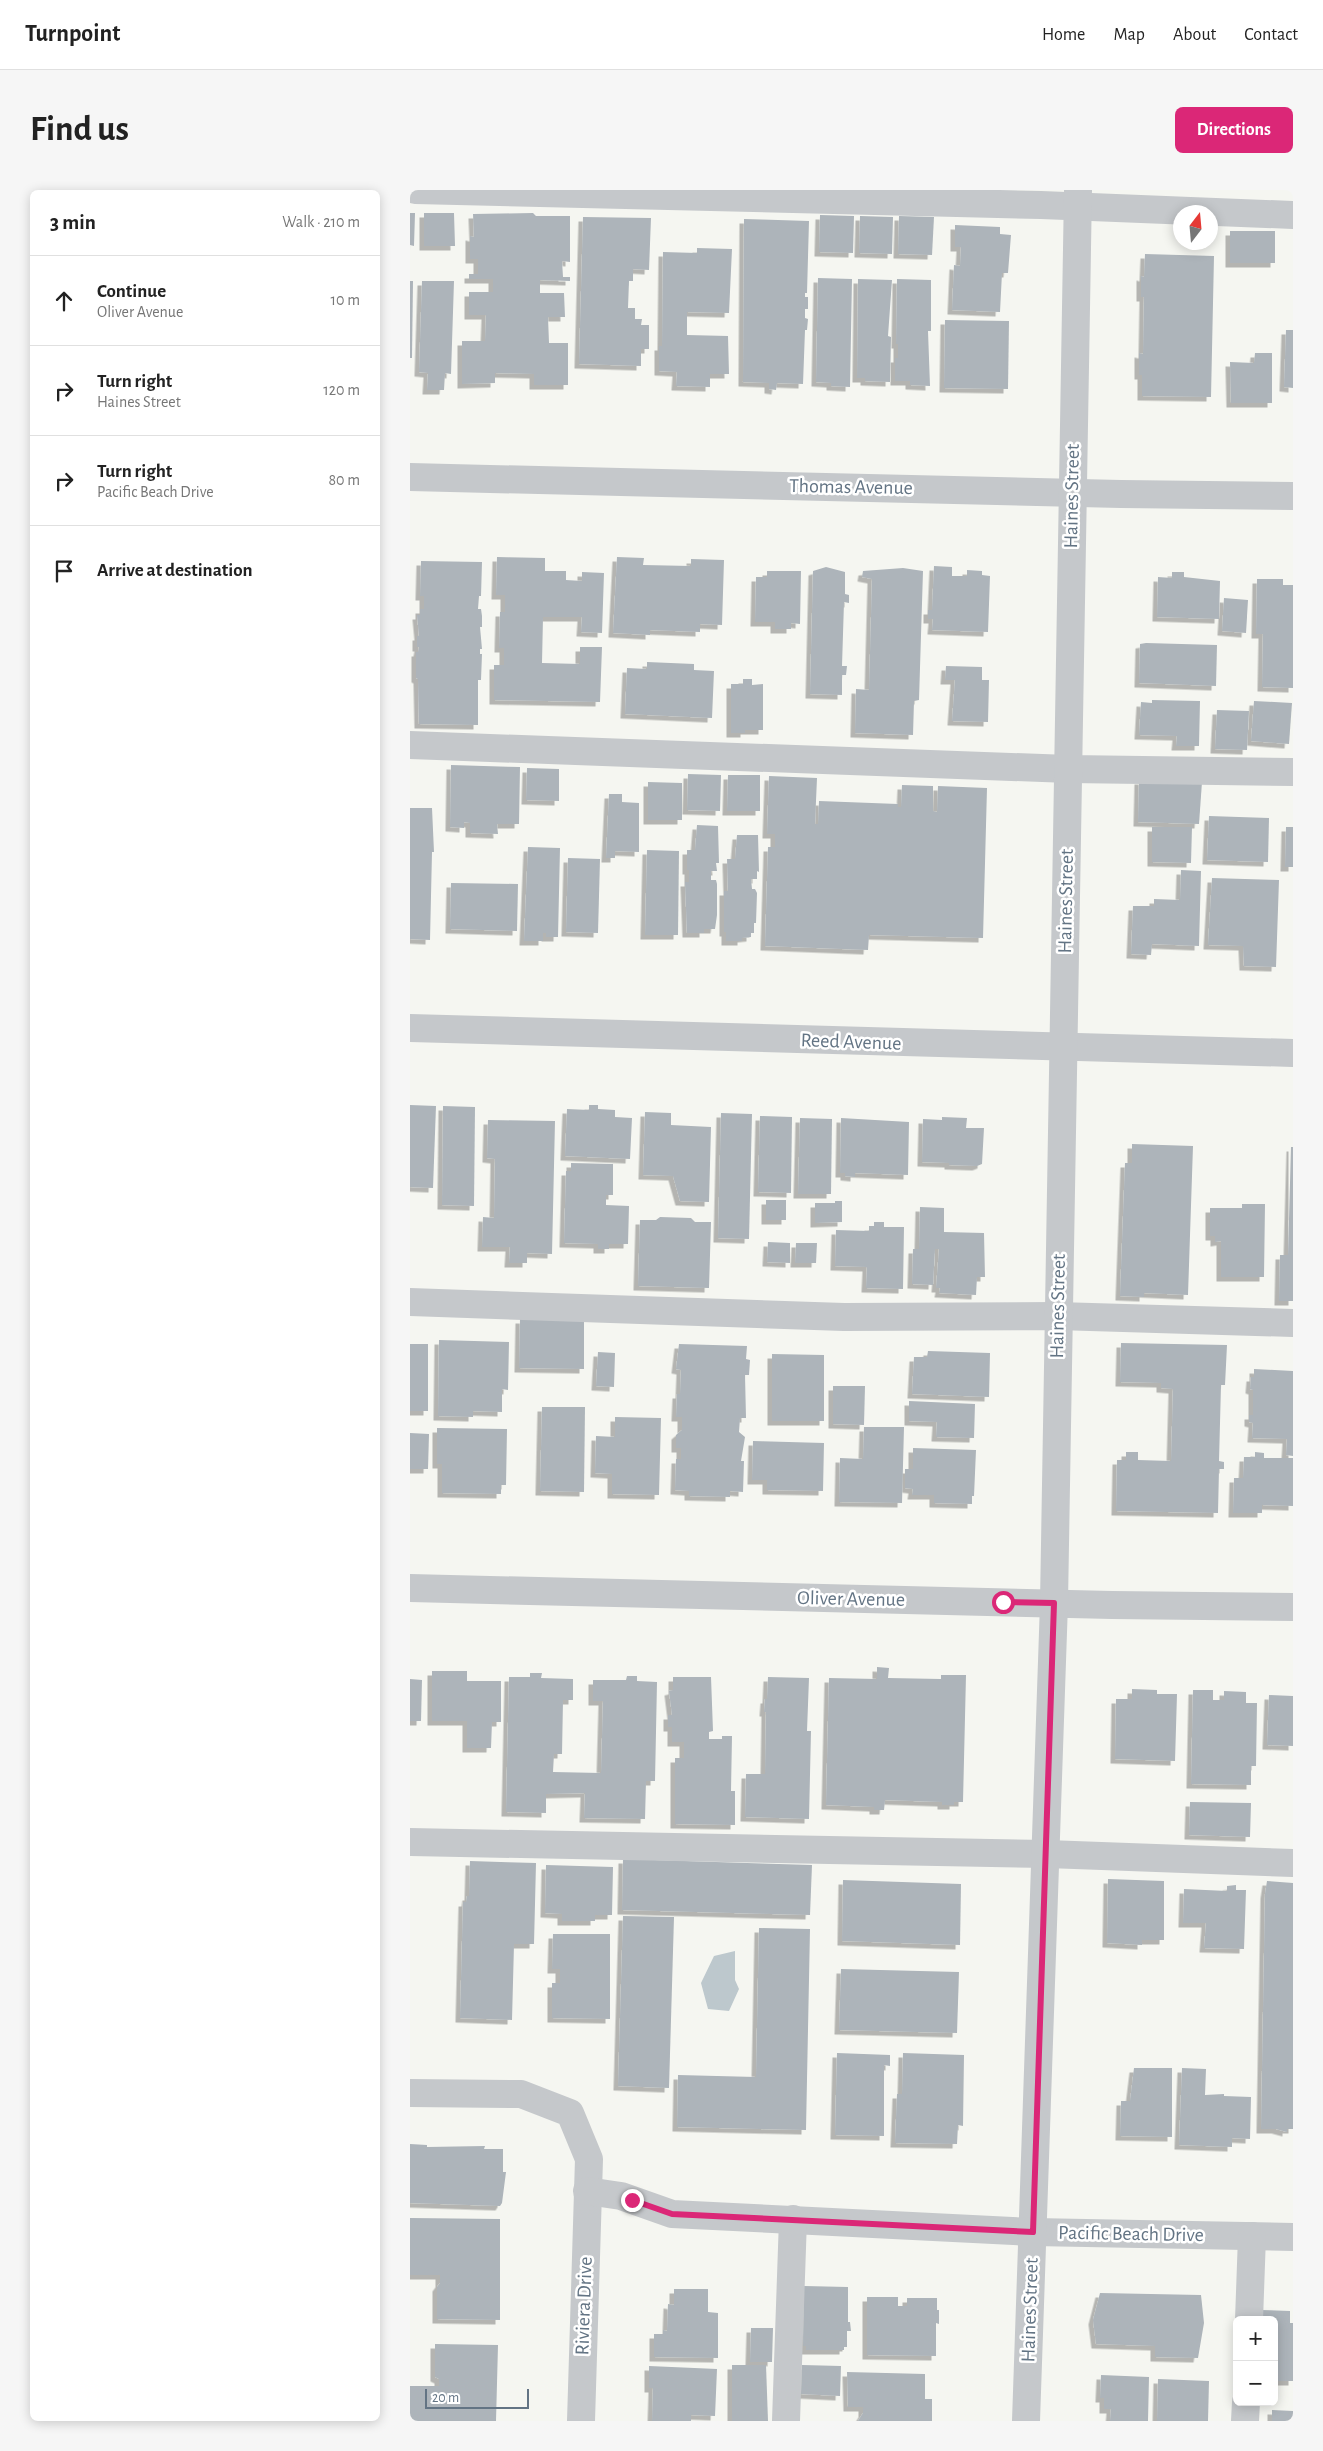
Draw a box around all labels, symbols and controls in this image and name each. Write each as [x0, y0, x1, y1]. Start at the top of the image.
text: Turnpoint [25, 22, 120, 46]
text: Home [1042, 26, 1085, 44]
text: Map [1113, 26, 1145, 44]
text: About [1173, 26, 1216, 44]
text: Contact [1244, 26, 1298, 44]
button: Directions [1175, 107, 1293, 153]
text: Find us [30, 112, 129, 147]
north arrow [1173, 205, 1218, 250]
text: 3 min [50, 212, 96, 233]
text: Walk · 210 m [282, 214, 360, 230]
text: Continue [97, 282, 166, 301]
icon: ahead [50, 287, 78, 315]
text: 10 m [331, 292, 360, 308]
text: Oliver Avenue [97, 304, 183, 320]
text: Turn right [97, 372, 172, 391]
icon: right [50, 377, 78, 405]
text: 120 m [323, 382, 360, 398]
text: Haines Street [97, 394, 181, 410]
street label: Haines Street [1061, 443, 1083, 549]
text: Turn right [97, 462, 172, 481]
icon: right [50, 467, 78, 495]
text: 80 m [329, 472, 360, 488]
street label: Thomas Avenue [789, 476, 913, 498]
text: Pacific Beach Drive [97, 484, 214, 500]
icon: arrive [50, 557, 78, 585]
text: Arrive at destination [97, 561, 253, 580]
street label: Haines Street [1055, 848, 1077, 954]
street label: Reed Avenue [800, 1030, 902, 1054]
street label: Haines Street [1047, 1253, 1069, 1359]
street label: Oliver Avenue [797, 1588, 905, 1610]
route start [992, 1591, 1015, 1614]
route end [621, 2189, 644, 2212]
street label: Pacific Beach Drive [1058, 2223, 1204, 2245]
street label: Riviera Drive [572, 2256, 596, 2356]
street label: Haines Street [1018, 2257, 1042, 2363]
map controls [1233, 2316, 1278, 2406]
button: + [1233, 2316, 1278, 2361]
button: − [1233, 2361, 1278, 2406]
scale bar [425, 2386, 529, 2409]
text: 20 m [432, 2391, 459, 2405]

